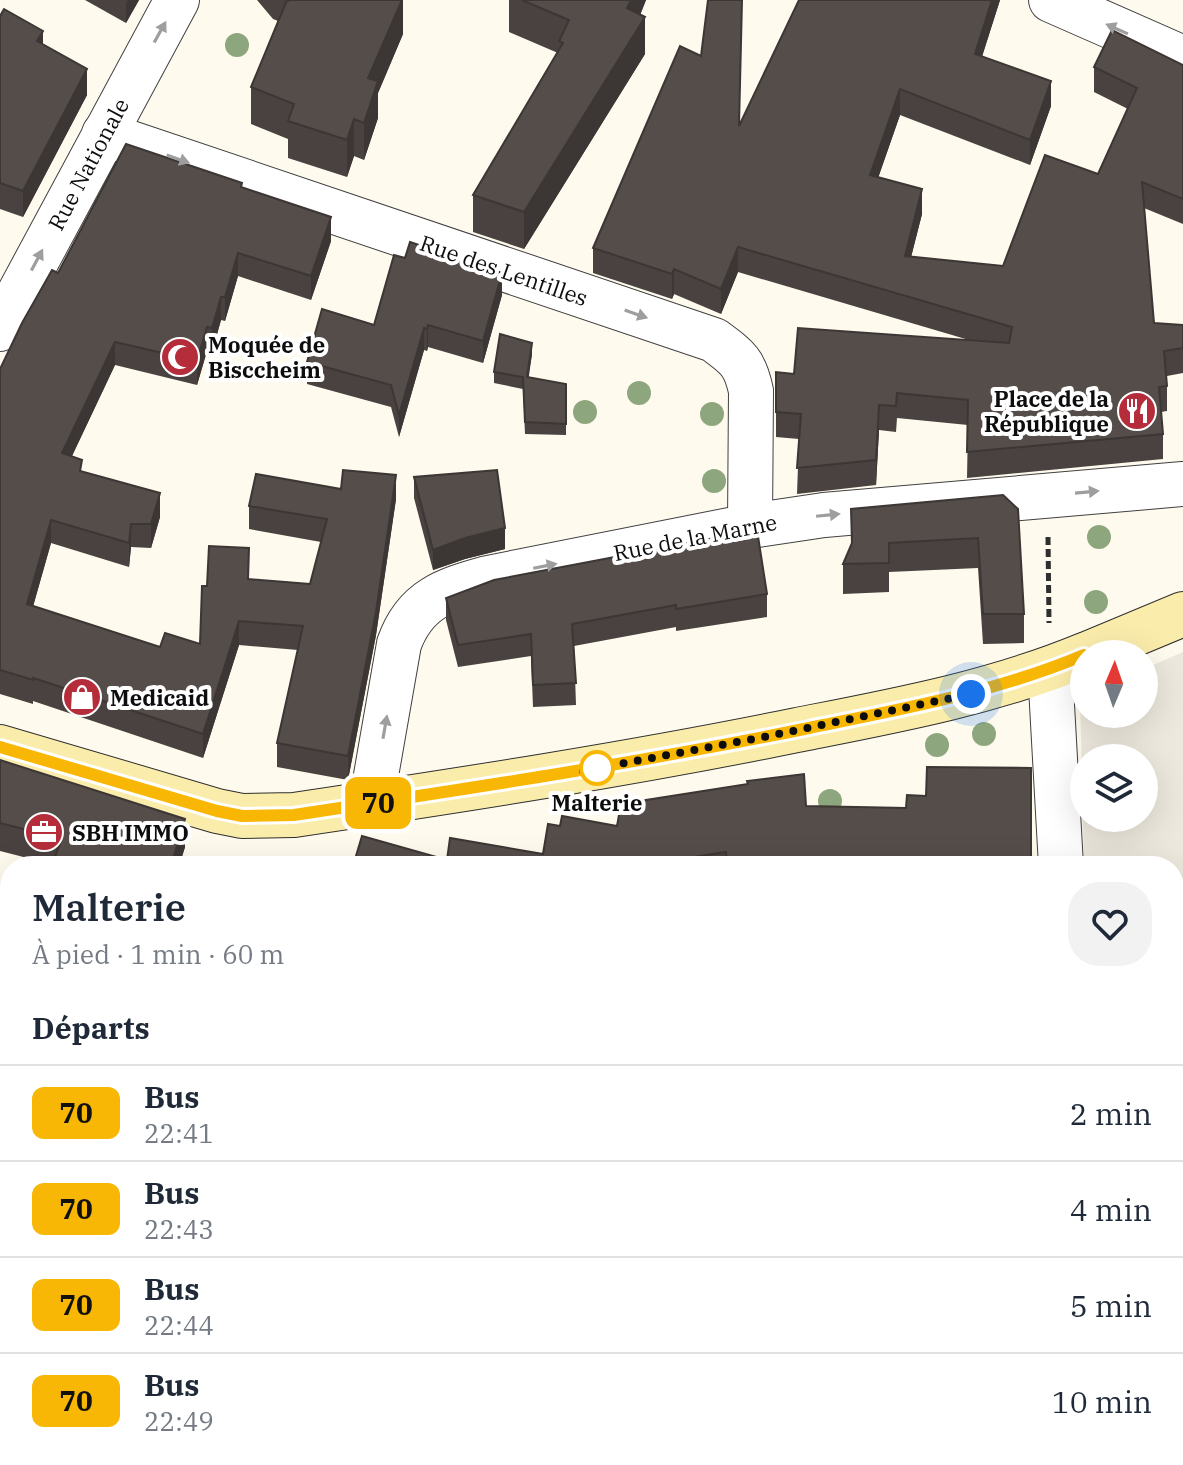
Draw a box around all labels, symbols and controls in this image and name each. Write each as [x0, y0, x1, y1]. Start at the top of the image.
one-way arrow [153, 20, 167, 43]
one-way arrow [1105, 22, 1129, 36]
street label: Rue Nationale [41, 93, 135, 235]
one-way arrow [166, 154, 190, 166]
street label: Rue des Lentilles [416, 228, 592, 312]
one-way arrow [30, 249, 43, 272]
one-way arrow [625, 309, 649, 321]
place label: Moquée de Bisccheim [208, 330, 325, 384]
mosque icon: Moquée de Bisccheim [159, 336, 201, 378]
place label: Place de la République [984, 384, 1109, 438]
restaurant icon: Place de la République [1116, 390, 1158, 432]
one-way arrow [1075, 486, 1100, 499]
street label: Rue de la Marne [611, 507, 779, 567]
one-way arrow [816, 508, 841, 521]
one-way arrow [533, 560, 558, 572]
north arrow [1070, 640, 1158, 728]
map controls [1070, 640, 1158, 832]
your location [951, 674, 991, 714]
shop icon: Medicaid [61, 676, 103, 718]
place label: Medicaid [110, 683, 209, 712]
one-way arrow [379, 714, 391, 739]
button: layers [1070, 744, 1158, 832]
marker: Malterie [580, 751, 614, 785]
line badge: 70 [342, 777, 414, 829]
text: 70 [361, 784, 395, 821]
place label: Malterie [552, 788, 642, 817]
office icon: SBH IMMO [23, 811, 65, 853]
place label: SBH IMMO [72, 818, 189, 847]
text: Malterie [32, 882, 186, 931]
button: heart [1068, 882, 1152, 966]
text: À pied · 1 min · 60 m [32, 937, 284, 971]
text: Départs [32, 1008, 150, 1047]
text: Bus [144, 1077, 199, 1116]
text: 70 [59, 1094, 93, 1131]
text: 2 min [1070, 1094, 1152, 1133]
text: 22:41 [144, 1116, 214, 1150]
text: Bus [144, 1173, 199, 1212]
text: 70 [59, 1190, 93, 1227]
text: 4 min [1070, 1190, 1152, 1229]
text: 22:43 [144, 1212, 214, 1246]
text: Bus [144, 1269, 199, 1308]
text: 70 [59, 1286, 93, 1323]
text: 5 min [1070, 1286, 1152, 1325]
text: 22:44 [144, 1308, 214, 1342]
text: Bus [144, 1365, 199, 1404]
text: 70 [59, 1382, 93, 1419]
text: 10 min [1052, 1382, 1152, 1421]
text: 22:49 [144, 1404, 214, 1438]

